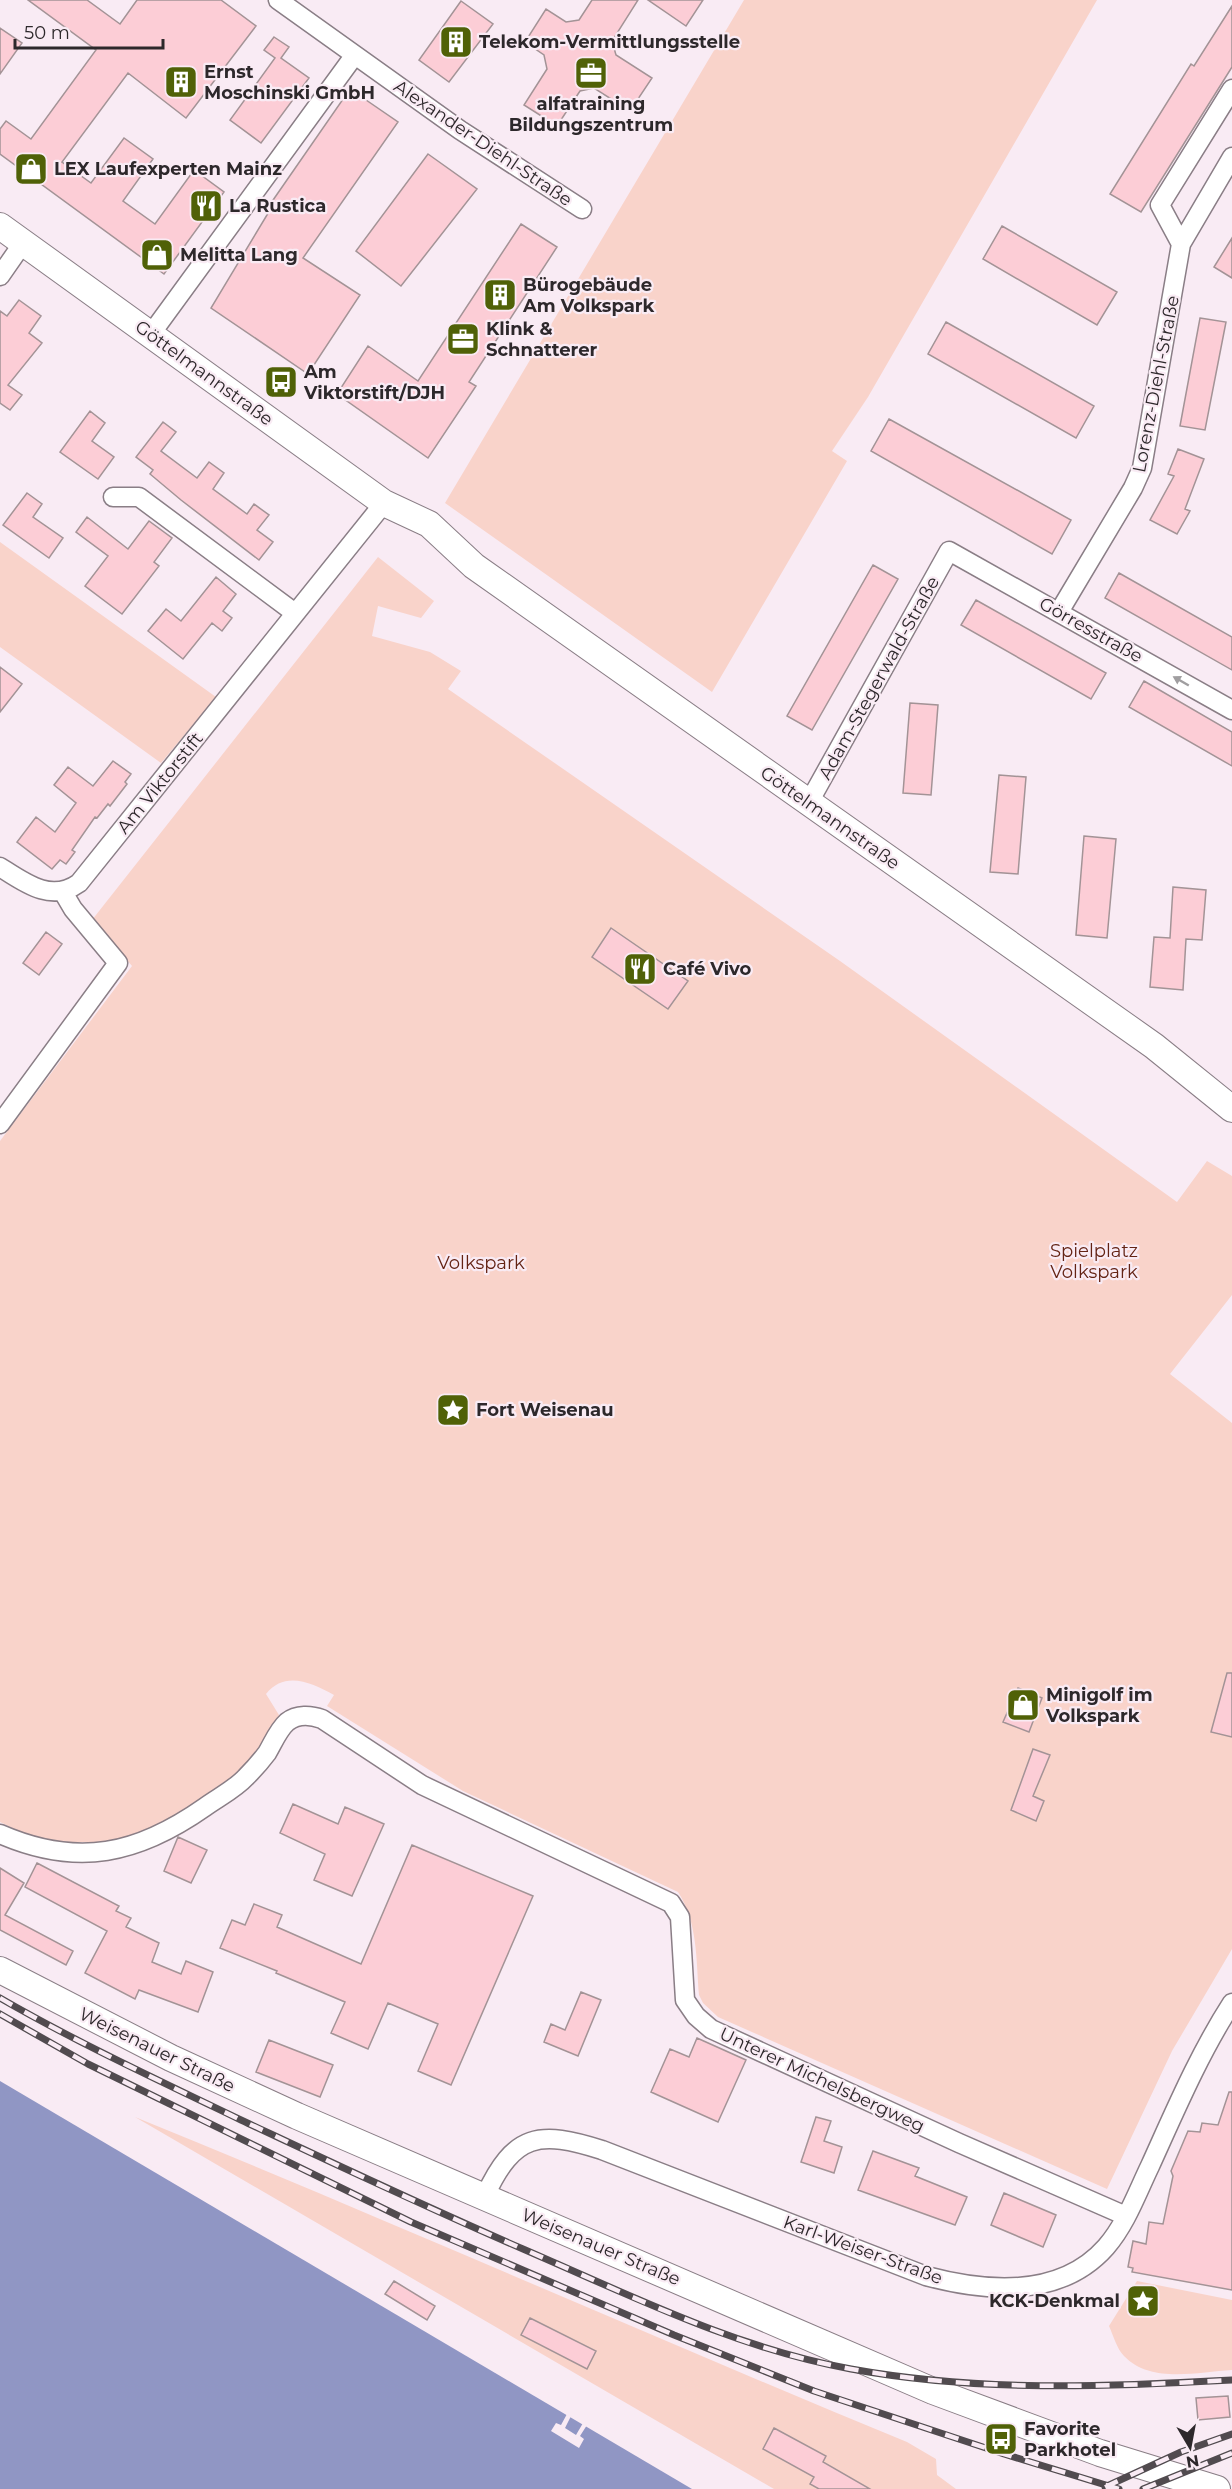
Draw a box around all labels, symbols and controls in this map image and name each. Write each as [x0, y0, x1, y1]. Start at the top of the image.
scale bar [15, 12, 164, 50]
text: 50 m [24, 22, 70, 44]
building icon: Telekom-Vermittlungsstelle [438, 24, 474, 60]
place label: Telekom-Vermittlungsstelle [479, 31, 740, 53]
office icon: alfatraining Bildungszentrum [573, 55, 609, 91]
place label: Ernst Moschinski GmbH [204, 61, 375, 104]
building icon: Ernst Moschinski GmbH [163, 64, 199, 100]
street label: Alexander-Diehl-Straße [390, 75, 576, 211]
place label: alfatraining Bildungszentrum [509, 93, 673, 136]
shop icon: LEX Laufexperten Mainz [13, 151, 49, 187]
place label: LEX Laufexperten Mainz [54, 158, 282, 180]
restaurant icon: La Rustica [188, 188, 224, 224]
place label: La Rustica [229, 195, 326, 217]
shop icon: Melitta Lang [139, 237, 175, 273]
place label: Melitta Lang [180, 244, 298, 266]
place label: Bürogebäude Am Volkspark [522, 274, 654, 317]
building icon: Bürogebäude Am Volkspark [482, 277, 518, 313]
street label: Lorenz-Diehl-Straße [1128, 293, 1184, 475]
street label: Göttelmannstraße [131, 316, 277, 430]
place label: Klink & Schnatterer [486, 318, 598, 361]
office icon: Klink & Schnatterer [445, 321, 481, 357]
place label: Am Viktorstift/DJH [303, 361, 445, 404]
bus stop icon: Am Viktorstift/DJH [263, 364, 299, 400]
street label: Adam-Stegerwald-Straße [814, 572, 944, 783]
street label: Görresstraße [1035, 592, 1147, 668]
one-way arrow [1173, 676, 1189, 687]
street label: Am Viktorstift [112, 728, 208, 838]
street label: Göttelmannstraße [756, 762, 904, 874]
restaurant icon: Café Vivo [622, 951, 658, 987]
place label: Café Vivo [663, 958, 752, 980]
park label: Spielplatz Volkspark [1050, 1240, 1138, 1283]
park label: Volkspark [437, 1252, 525, 1274]
place icon: Fort Weisenau [435, 1392, 471, 1428]
place label: Fort Weisenau [476, 1399, 614, 1421]
place label: Minigolf im Volkspark [1045, 1684, 1153, 1727]
shop icon: Minigolf im Volkspark [1005, 1687, 1041, 1723]
street label: Weisenauer Straße [76, 2003, 239, 2097]
street label: Unterer Michelsbergweg [716, 2023, 928, 2137]
street label: Weisenauer Straße [518, 2204, 684, 2290]
street label: Karl-Weiser-Straße [780, 2211, 946, 2289]
place icon: KCK-Denkmal [1125, 2283, 1161, 2319]
place label: KCK-Denkmal [989, 2290, 1120, 2312]
north arrow [1160, 2417, 1220, 2477]
place label: Favorite Parkhotel [1024, 2418, 1116, 2461]
bus stop icon: Favorite Parkhotel [983, 2421, 1019, 2457]
text: N [1184, 2451, 1201, 2472]

